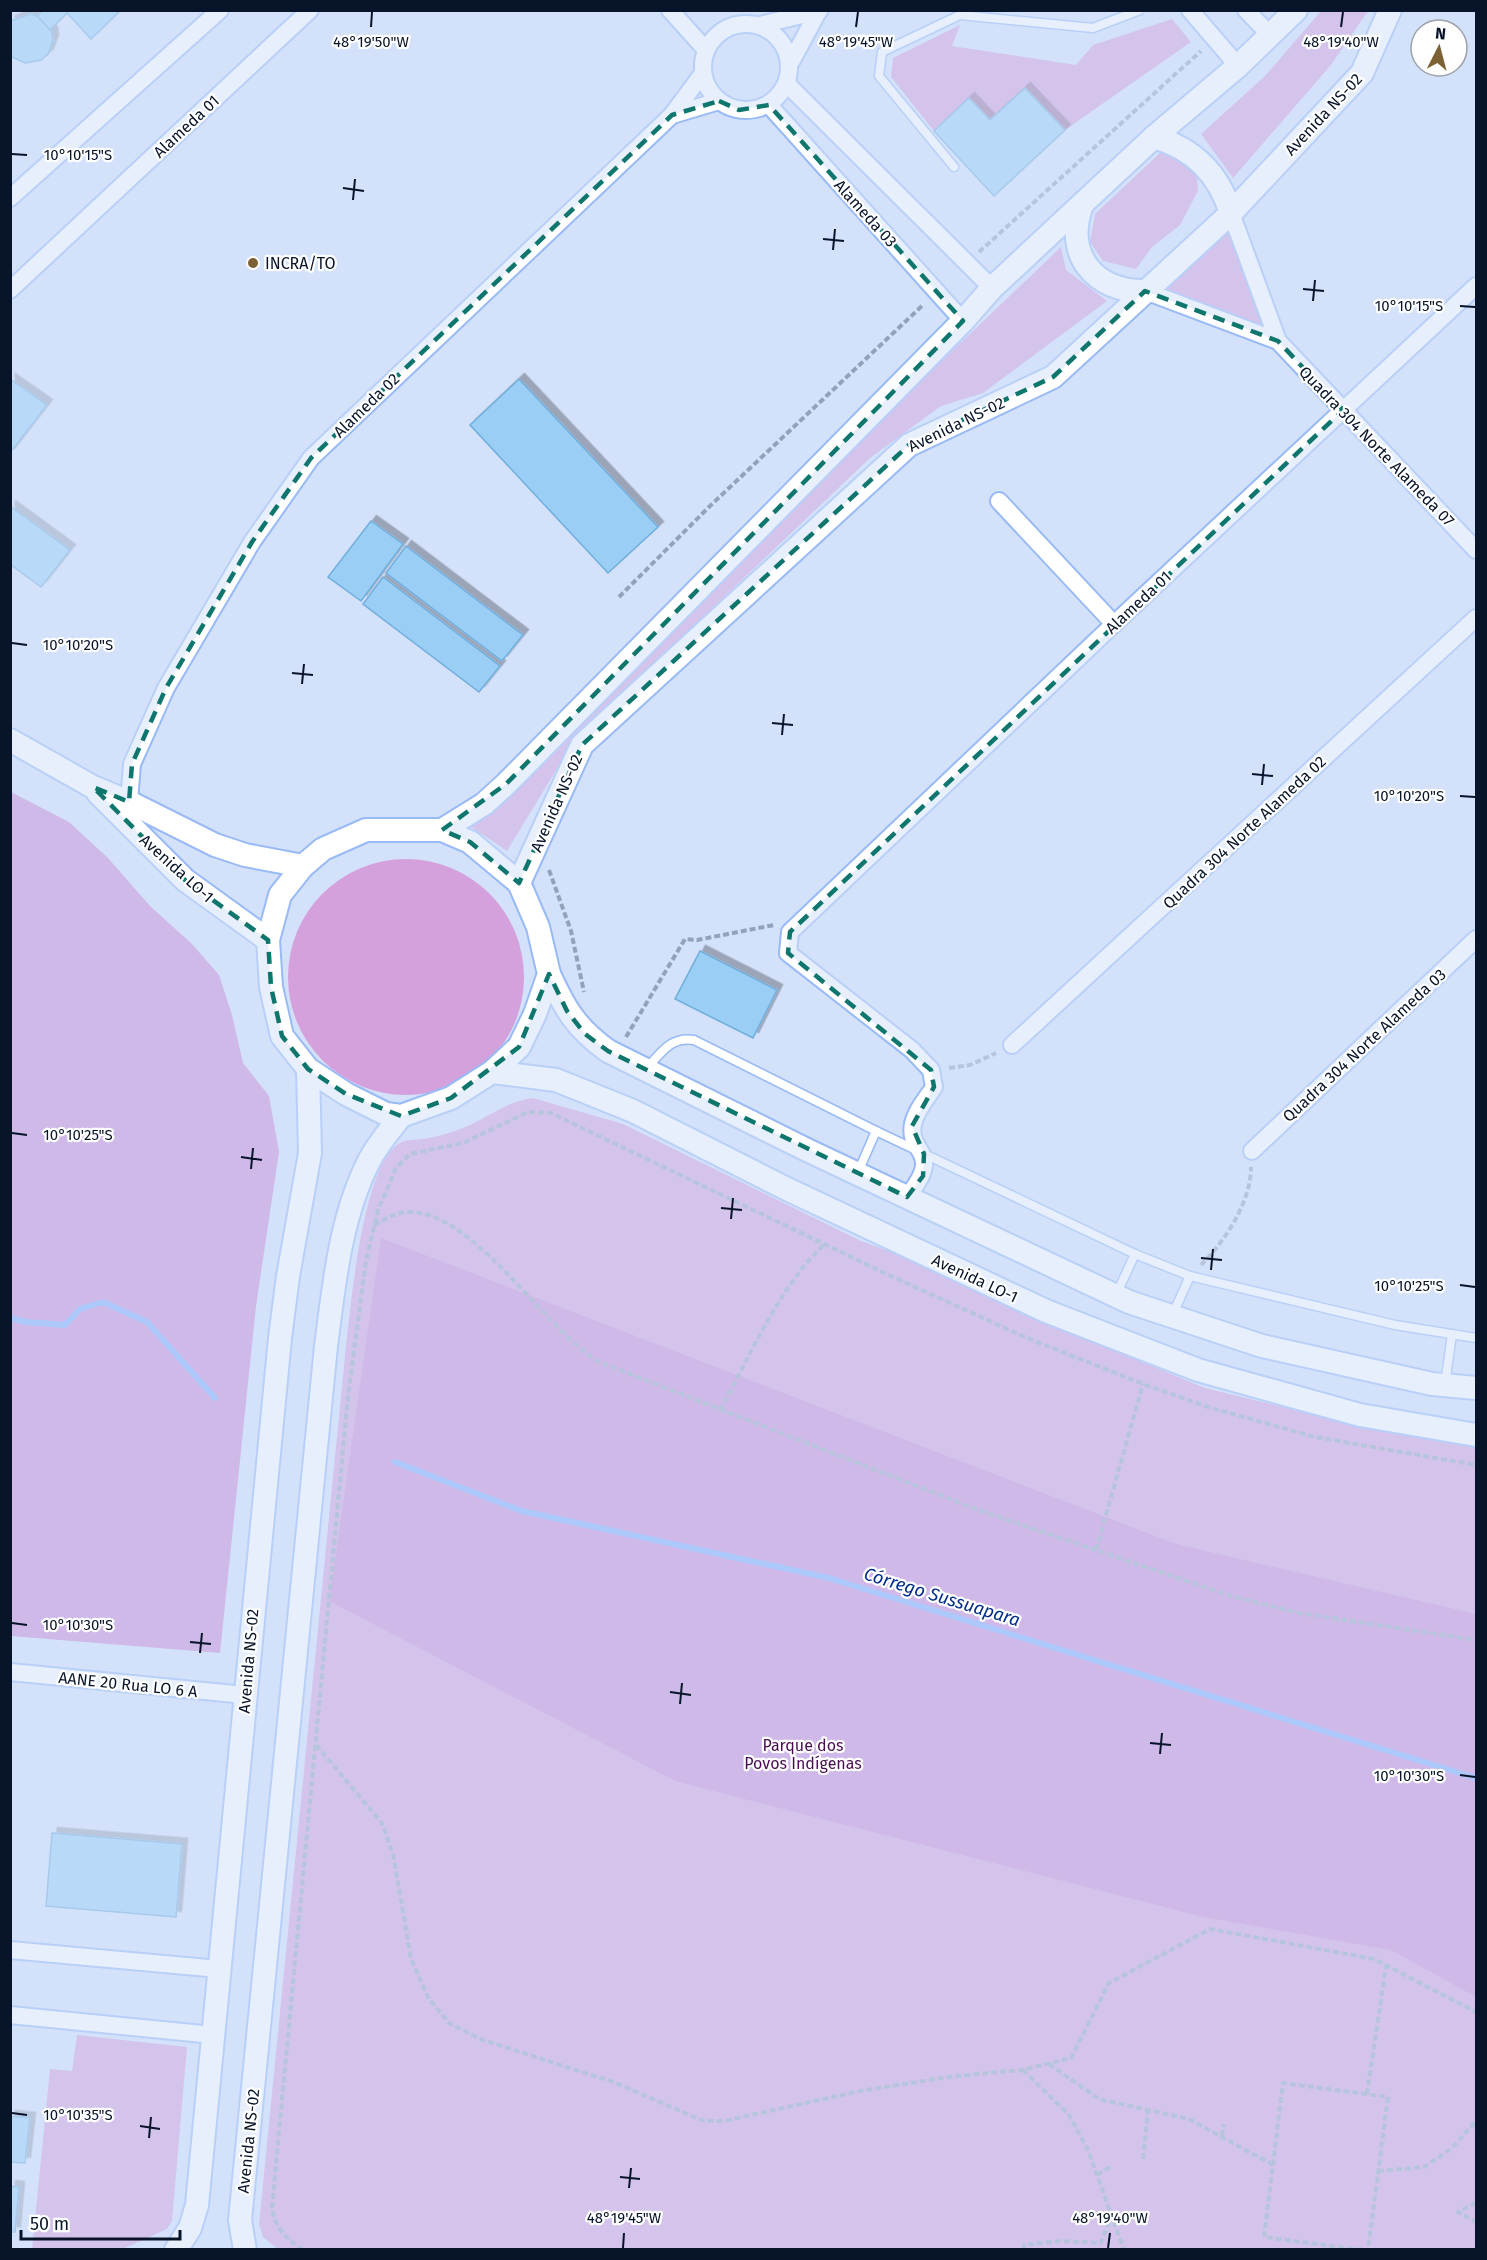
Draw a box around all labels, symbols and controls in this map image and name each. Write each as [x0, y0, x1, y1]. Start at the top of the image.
north arrow [1409, 18, 1469, 78]
text: N [1434, 24, 1447, 44]
text: 48°19'50"W [333, 33, 410, 51]
text: 48°19'45"W [819, 33, 894, 51]
text: 48°19'40"W [1303, 33, 1379, 51]
street label: Avenida NS-02 [1281, 69, 1366, 159]
street label: Alameda 01 [150, 91, 223, 162]
text: 10°10'15"S [44, 146, 112, 164]
street label: Alameda 03 [830, 176, 901, 251]
place label: INCRA/TO [265, 254, 336, 273]
marker: INCRA/TO [246, 256, 260, 270]
text: 10°10'15"S [1375, 297, 1443, 315]
street label: Quadra 304 Norte Alameda 07 [1295, 362, 1458, 530]
street label: Alameda 02 [330, 369, 403, 441]
street label: Avenida NS-02 [905, 393, 1008, 456]
street label: Alameda 01 [1102, 567, 1175, 638]
text: 10°10'20"S [43, 636, 113, 654]
street label: Avenida NS-02 [526, 751, 586, 855]
street label: Quadra 304 Norte Alameda 02 [1159, 752, 1330, 913]
text: 10°10'20"S [1374, 787, 1444, 805]
street label: Avenida LO-1 [136, 830, 217, 906]
street label: Quadra 304 Norte Alameda 03 [1279, 965, 1450, 1126]
text: 10°10'25"S [43, 1126, 113, 1144]
street label: Avenida LO-1 [929, 1250, 1021, 1307]
text: 10°10'25"S [1374, 1277, 1444, 1295]
water label: Córrego Sussuapara [861, 1563, 1023, 1631]
street label: Avenida NS-02 [234, 1608, 263, 1714]
text: 10°10'30"S [43, 1616, 113, 1634]
street label: AANE 20 Rua LO 6 A [58, 1668, 199, 1701]
park label: Parque dos Povos Indígenas [744, 1736, 862, 1773]
text: 10°10'30"S [1374, 1767, 1444, 1785]
street label: Avenida NS-02 [234, 2088, 263, 2194]
text: 10°10'35"S [43, 2106, 113, 2124]
scale bar [21, 2203, 180, 2241]
text: 48°19'45"W [587, 2209, 662, 2227]
text: 48°19'40"W [1072, 2209, 1148, 2227]
text: 50 m [30, 2213, 69, 2235]

